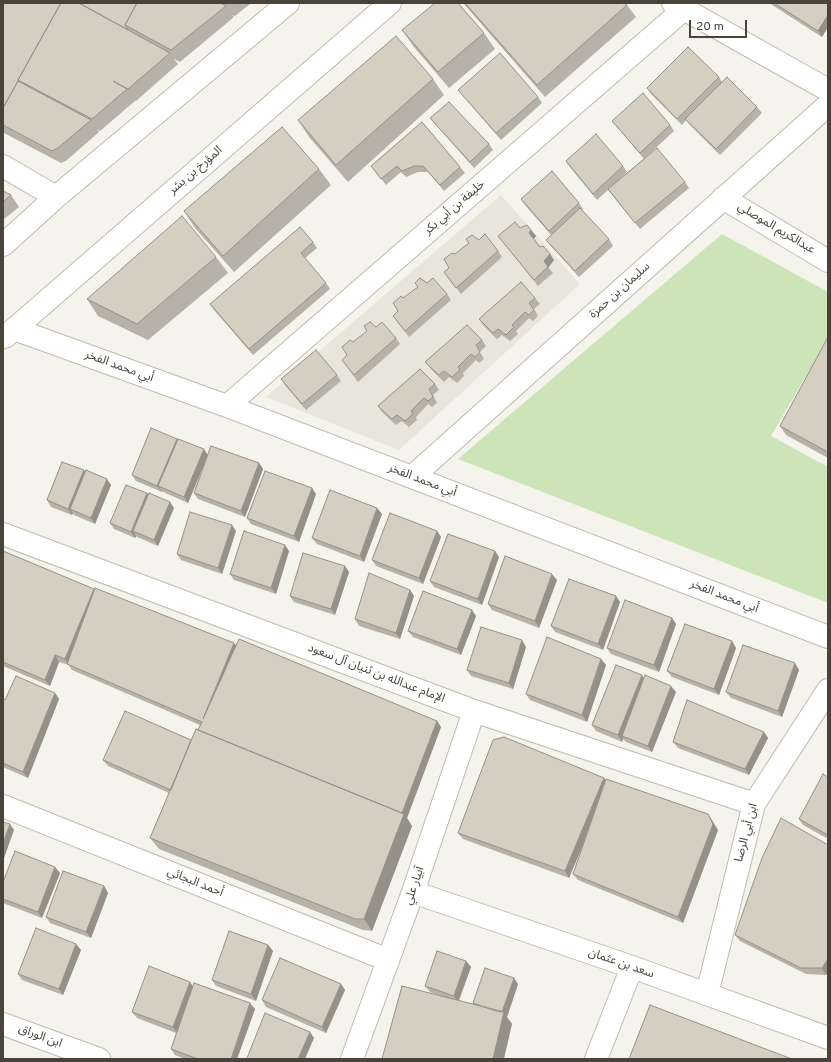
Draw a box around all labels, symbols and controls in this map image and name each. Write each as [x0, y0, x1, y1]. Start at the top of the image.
scale bar [691, 12, 749, 38]
text: 20 m [696, 19, 724, 35]
street label: المؤرخ بن بشر [166, 144, 226, 198]
street label: خليفة بن أبي بكر [421, 178, 489, 238]
street label: عبدالكريم الموصلي [735, 200, 817, 258]
street label: سليمان بن حمزة [587, 260, 653, 322]
street label: أبي محمد الفخر [83, 348, 155, 386]
street label: أبي محمد الفخر [386, 461, 458, 501]
street label: أبي محمد الفخر [688, 577, 760, 617]
street label: الإمام عبدالله بن ثنيان آل سعود [305, 641, 447, 707]
street label: ابن أبي الرضا [732, 802, 762, 864]
street label: أحمد البجائي [165, 865, 225, 901]
street label: آبيار علي [402, 865, 428, 907]
street label: سعد بن عثمان [586, 946, 656, 982]
street label: ابن الوراق [16, 1022, 64, 1052]

